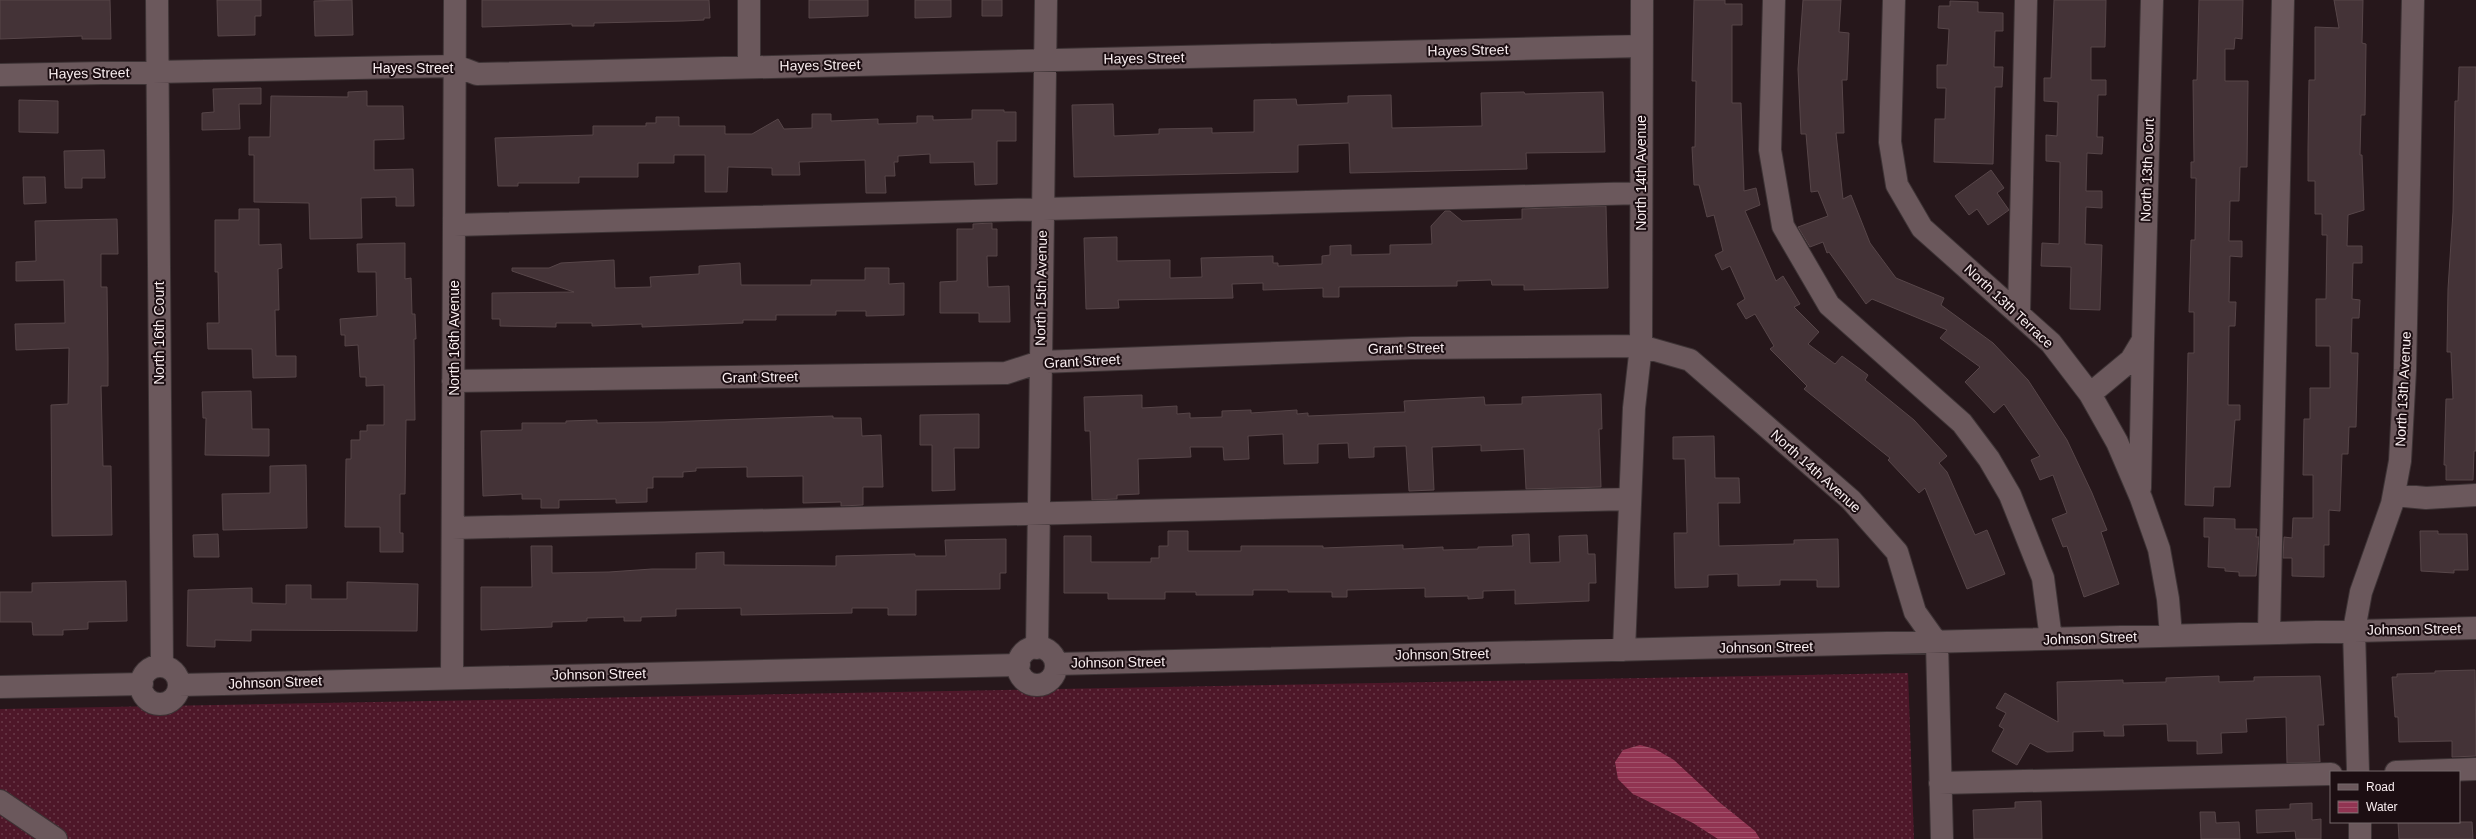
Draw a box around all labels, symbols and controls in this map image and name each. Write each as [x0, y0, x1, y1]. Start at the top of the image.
street label: Hayes Street [1427, 41, 1509, 59]
street label: Hayes Street [1103, 49, 1185, 67]
street label: Hayes Street [779, 56, 861, 74]
street label: Hayes Street [373, 60, 454, 76]
street label: Hayes Street [48, 64, 130, 82]
street label: North 14th Avenue [1633, 115, 1649, 231]
street label: North 13th Court [2137, 118, 2157, 222]
street label: North 15th Avenue [1032, 230, 1050, 346]
street label: North 13th Terrace [1961, 261, 2057, 351]
street label: North 16th Avenue [446, 280, 462, 396]
street label: North 16th Court [151, 281, 167, 385]
street label: North 13th Avenue [2392, 331, 2414, 447]
street label: Grant Street [1368, 339, 1444, 357]
street label: Grant Street [1044, 351, 1121, 371]
street label: Grant Street [722, 368, 798, 386]
street label: North 14th Avenue [1768, 426, 1865, 516]
street label: Johnson Street [2367, 620, 2461, 638]
street label: Johnson Street [2043, 628, 2137, 648]
street label: Johnson Street [1719, 638, 1813, 656]
street label: Johnson Street [1395, 645, 1489, 663]
street label: Johnson Street [1071, 653, 1165, 671]
street label: Johnson Street [552, 665, 646, 683]
street label: Johnson Street [228, 672, 322, 692]
legend [2330, 771, 2460, 823]
text: Road [2366, 780, 2395, 794]
text: Water [2366, 800, 2398, 814]

